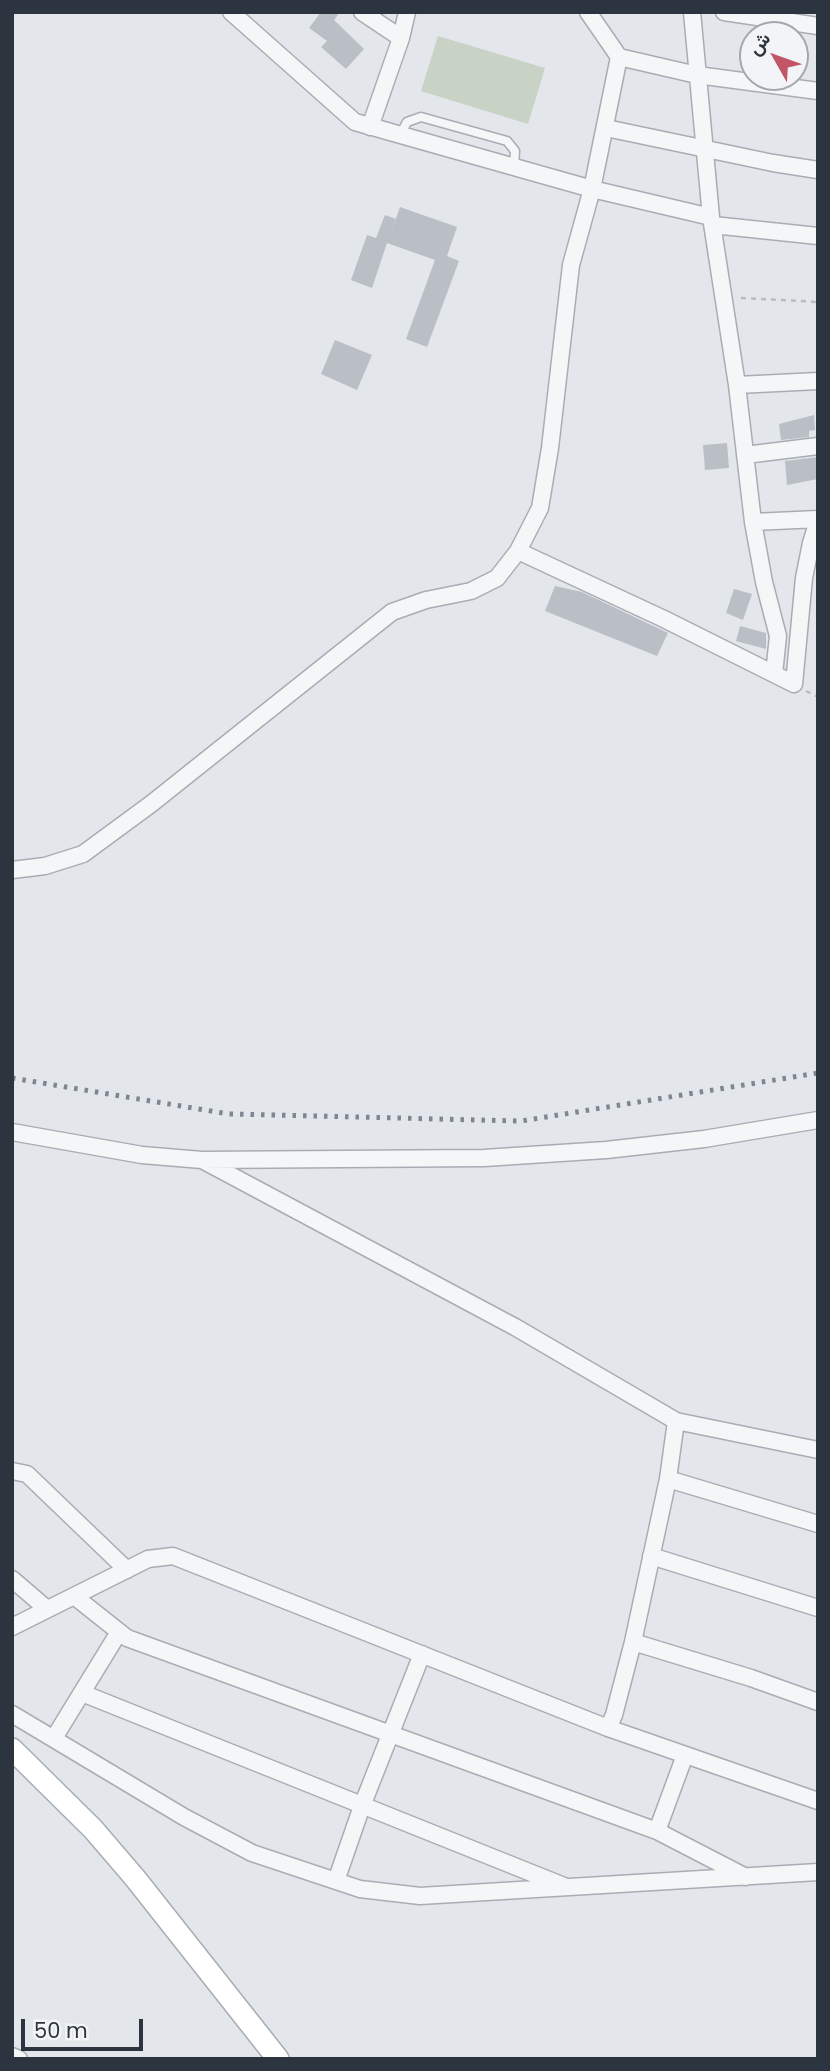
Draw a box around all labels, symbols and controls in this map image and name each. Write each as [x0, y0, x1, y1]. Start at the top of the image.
north arrow [739, 21, 809, 91]
text: ش [741, 26, 777, 61]
scale bar [24, 2004, 147, 2048]
text: 50 m [34, 2016, 88, 2045]

